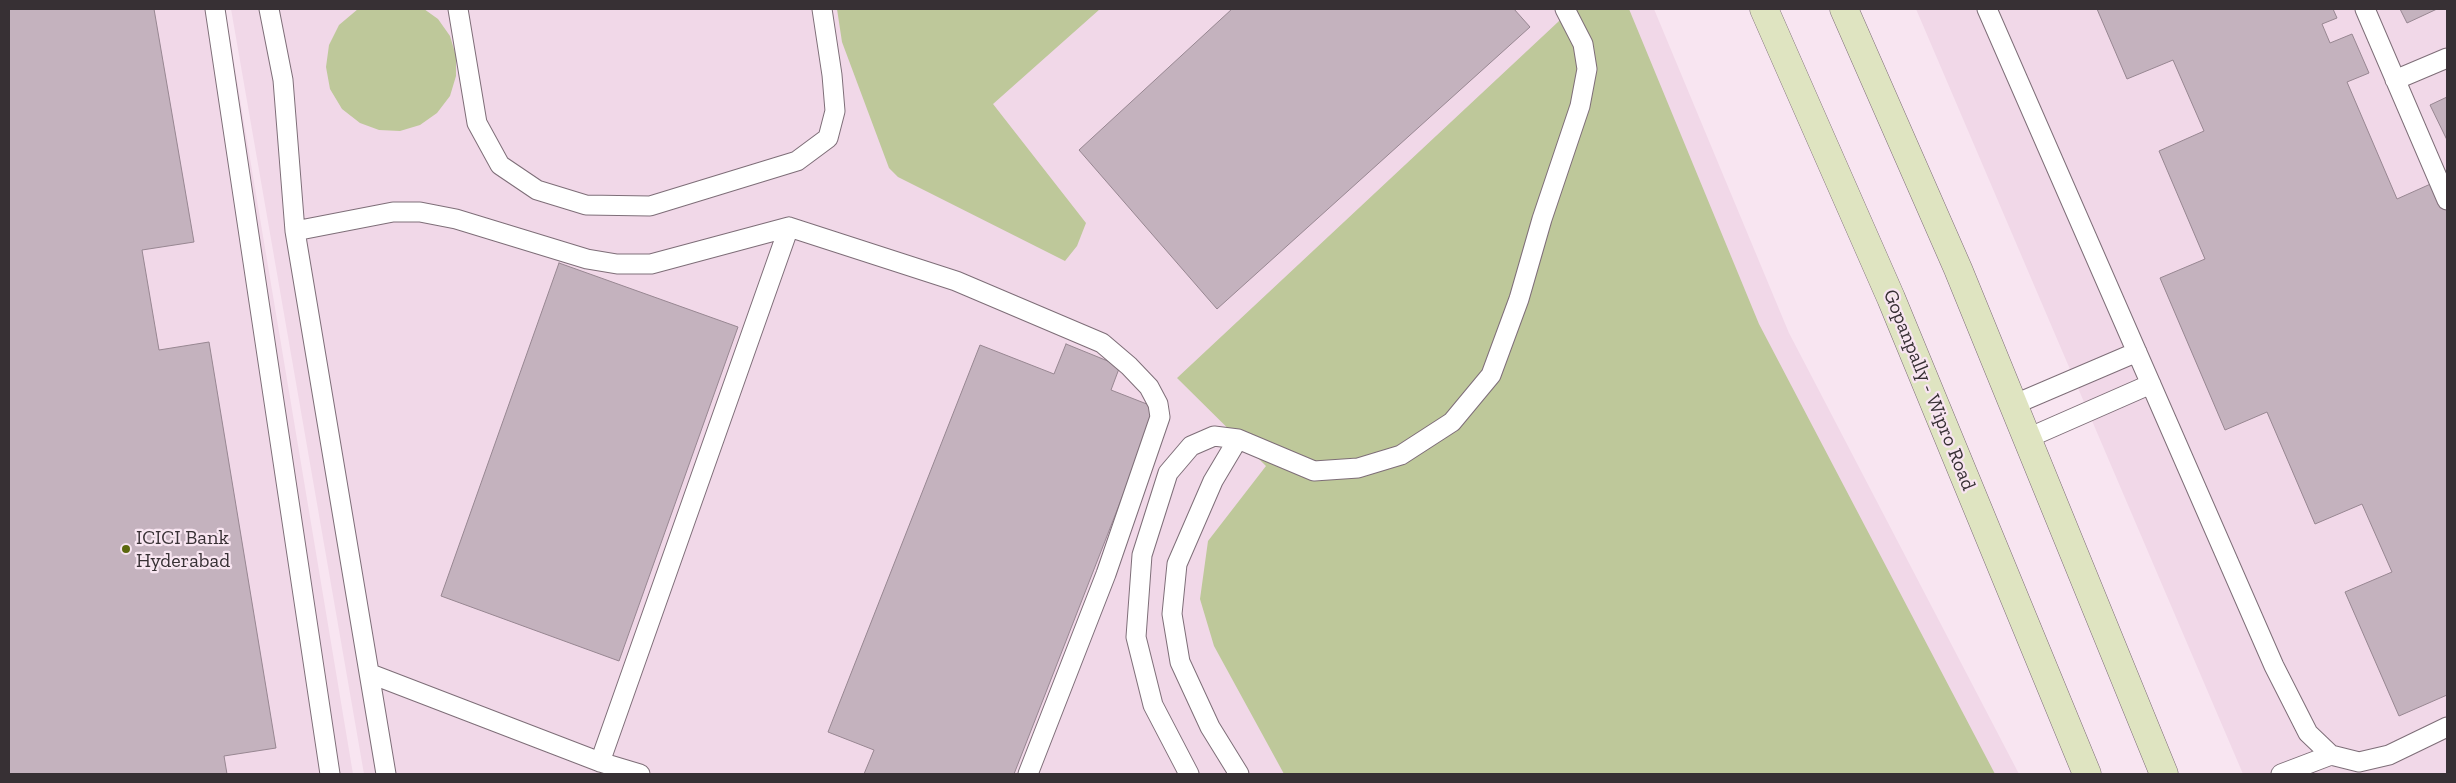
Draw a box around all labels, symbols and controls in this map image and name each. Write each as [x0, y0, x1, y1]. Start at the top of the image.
street label: Gopanpally - Wipro Road [1878, 286, 1980, 494]
place label: ICICI Bank Hyderabad [136, 526, 230, 573]
marker: ICICI Bank Hyderabad [120, 543, 132, 555]

